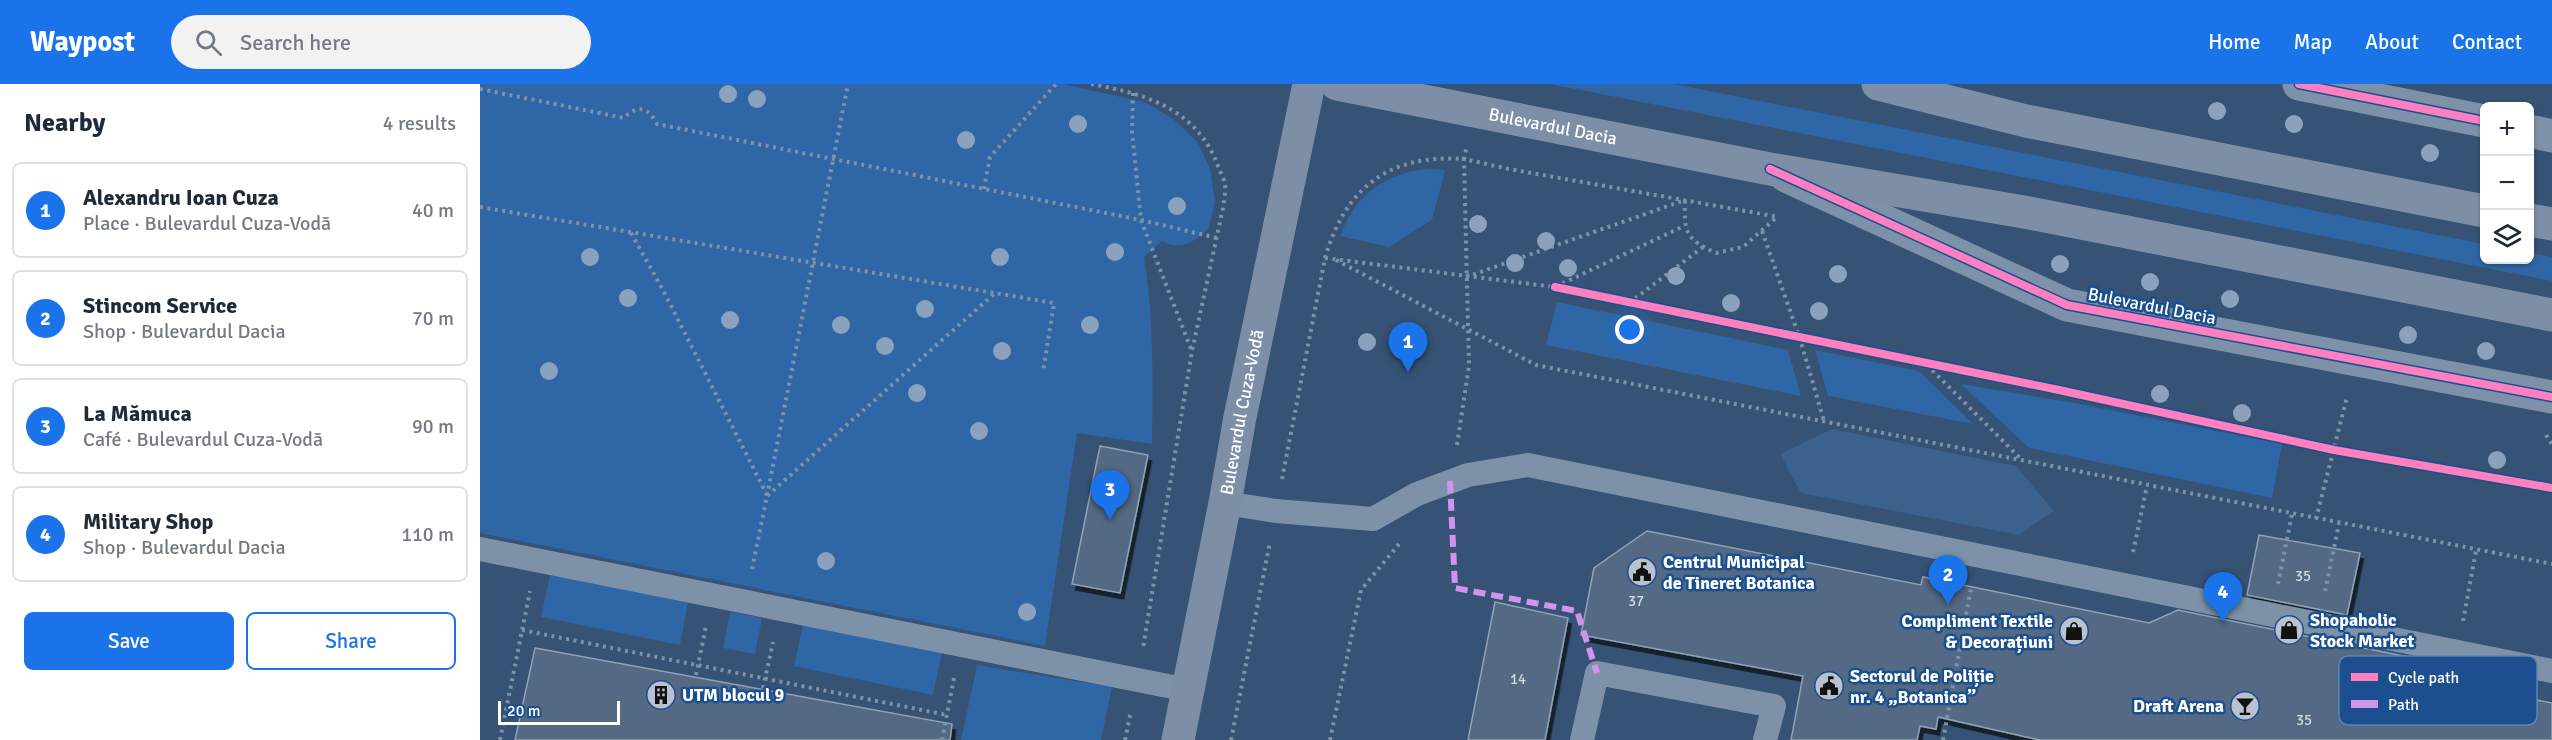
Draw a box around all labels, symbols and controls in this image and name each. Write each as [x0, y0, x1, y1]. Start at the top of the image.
search box [171, 15, 591, 69]
text: Waypost [30, 25, 135, 59]
icon: search [192, 26, 225, 59]
text: Search here [240, 29, 351, 56]
text: Home [2208, 29, 2261, 55]
text: Map [2294, 29, 2332, 55]
text: About [2365, 29, 2419, 55]
text: Contact [2452, 29, 2522, 55]
map controls [2480, 102, 2534, 264]
button: + [2480, 102, 2534, 156]
street label: Bulevardul Dacia [1487, 103, 1619, 150]
text: Nearby [24, 107, 105, 139]
text: 4 results [383, 111, 456, 136]
button: − [2480, 156, 2534, 210]
text: Alexandru Ioan Cuza [83, 184, 279, 211]
text: 1 [40, 198, 51, 223]
text: 40 m [412, 198, 454, 223]
button: layers [2480, 210, 2534, 264]
text: Place · Bulevardul Cuza-Vodă [83, 211, 331, 236]
street label: Bulevardul Dacia [2086, 283, 2218, 329]
text: Stincom Service [83, 292, 237, 319]
text: 2 [40, 306, 51, 331]
text: 70 m [412, 306, 454, 331]
your location [1615, 315, 1644, 344]
text: Shop · Bulevardul Dacia [83, 319, 286, 344]
pin: 1 [1388, 322, 1428, 372]
street label: Bulevardul Cuza-Vodă [1216, 327, 1269, 497]
text: La Mămuca [83, 400, 192, 427]
text: 3 [40, 414, 51, 439]
text: 90 m [412, 414, 454, 439]
text: Café · Bulevardul Cuza-Vodă [83, 427, 323, 452]
pin: 3 [1090, 470, 1130, 520]
text: Military Shop [83, 508, 213, 535]
text: 4 [40, 522, 51, 547]
text: 110 m [401, 522, 454, 547]
text: Shop · Bulevardul Dacia [83, 535, 286, 560]
place label: Centrul Municipal de Tineret Botanica [1663, 551, 1815, 594]
public building icon: Centrul Municipal de Tineret Botanica [1626, 556, 1658, 588]
pin: 2 [1928, 556, 1968, 605]
house number: 35 [2295, 567, 2311, 585]
pin: 4 [2204, 572, 2242, 622]
house number: 37 [1628, 592, 1644, 610]
place label: Shopaholic Stock Market [2310, 609, 2414, 652]
place label: Compliment Textile & Decorațiuni [1902, 610, 2053, 654]
button: Save [24, 612, 234, 670]
button: Share [246, 612, 456, 670]
shop icon: Shopaholic Stock Market [2273, 614, 2305, 646]
shop icon: Compliment Textile & Decorațiuni [2058, 615, 2090, 647]
legend [2339, 656, 2537, 725]
place label: Sectorul de Poliție nr. 4 „Botanica” [1850, 665, 1994, 708]
text: Cycle path [2388, 668, 2459, 688]
house number: 14 [1510, 670, 1526, 688]
public building icon: Sectorul de Poliție nr. 4 „Botanica” [1813, 670, 1845, 702]
building icon: UTM blocul 9 [645, 679, 677, 711]
place label: UTM blocul 9 [682, 684, 784, 706]
bar icon: Draft Arena [2229, 690, 2261, 722]
place label: Draft Arena [2133, 695, 2224, 717]
text: Path [2388, 695, 2419, 715]
scale bar [498, 698, 620, 726]
text: 20 m [507, 701, 541, 721]
house number: 35 [2296, 711, 2312, 729]

